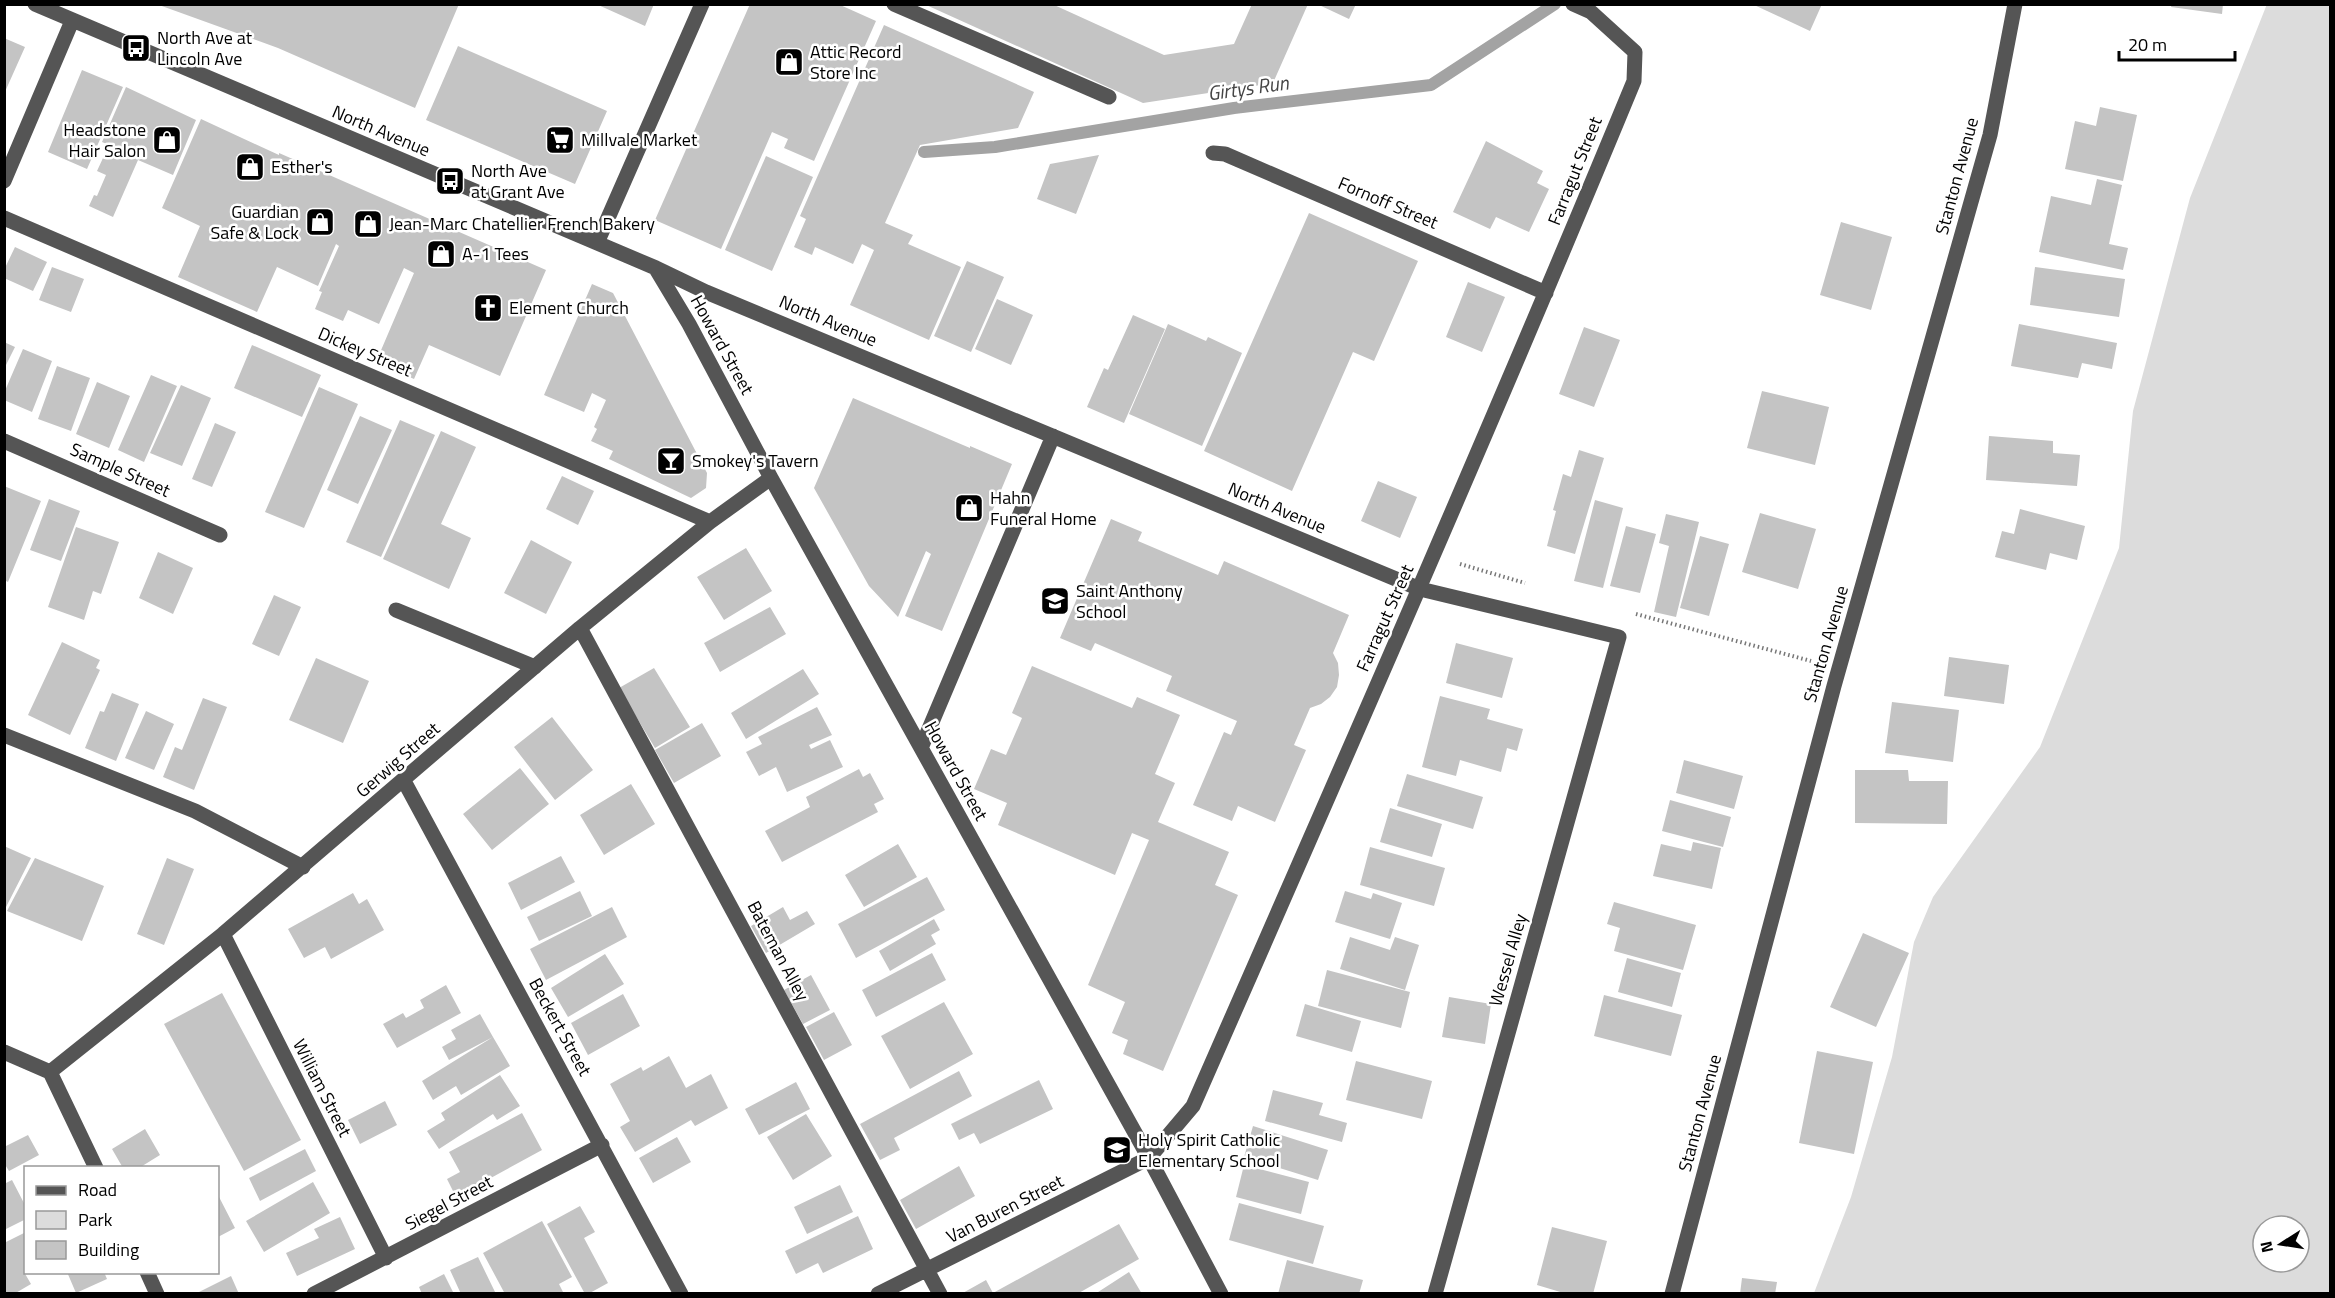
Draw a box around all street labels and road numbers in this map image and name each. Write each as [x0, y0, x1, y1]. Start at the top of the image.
street label: North Avenue [328, 98, 434, 163]
street label: Farragut Street [1541, 112, 1609, 229]
street label: Stanton Avenue [1928, 114, 1985, 237]
street label: Fornoff Street [1334, 169, 1443, 236]
street label: North Avenue [775, 288, 881, 353]
street label: Howard Street [684, 290, 761, 400]
street label: Dickey Street [314, 320, 417, 384]
street label: Sample Street [66, 435, 175, 504]
street label: North Avenue [1224, 475, 1330, 540]
street label: Farragut Street [1349, 559, 1421, 676]
street label: Stanton Avenue [1796, 582, 1855, 705]
street label: Gerwig Street [350, 715, 446, 804]
street label: Howard Street [918, 716, 995, 826]
street label: Bateman Alley [741, 896, 816, 1006]
street label: Wessel Alley [1481, 910, 1534, 1009]
street label: Beckert Street [522, 973, 599, 1081]
street label: William Street [286, 1034, 359, 1142]
street label: Stanton Avenue [1671, 1051, 1728, 1174]
street label: Van Buren Street [941, 1167, 1069, 1250]
street label: Siegel Street [400, 1168, 498, 1237]

